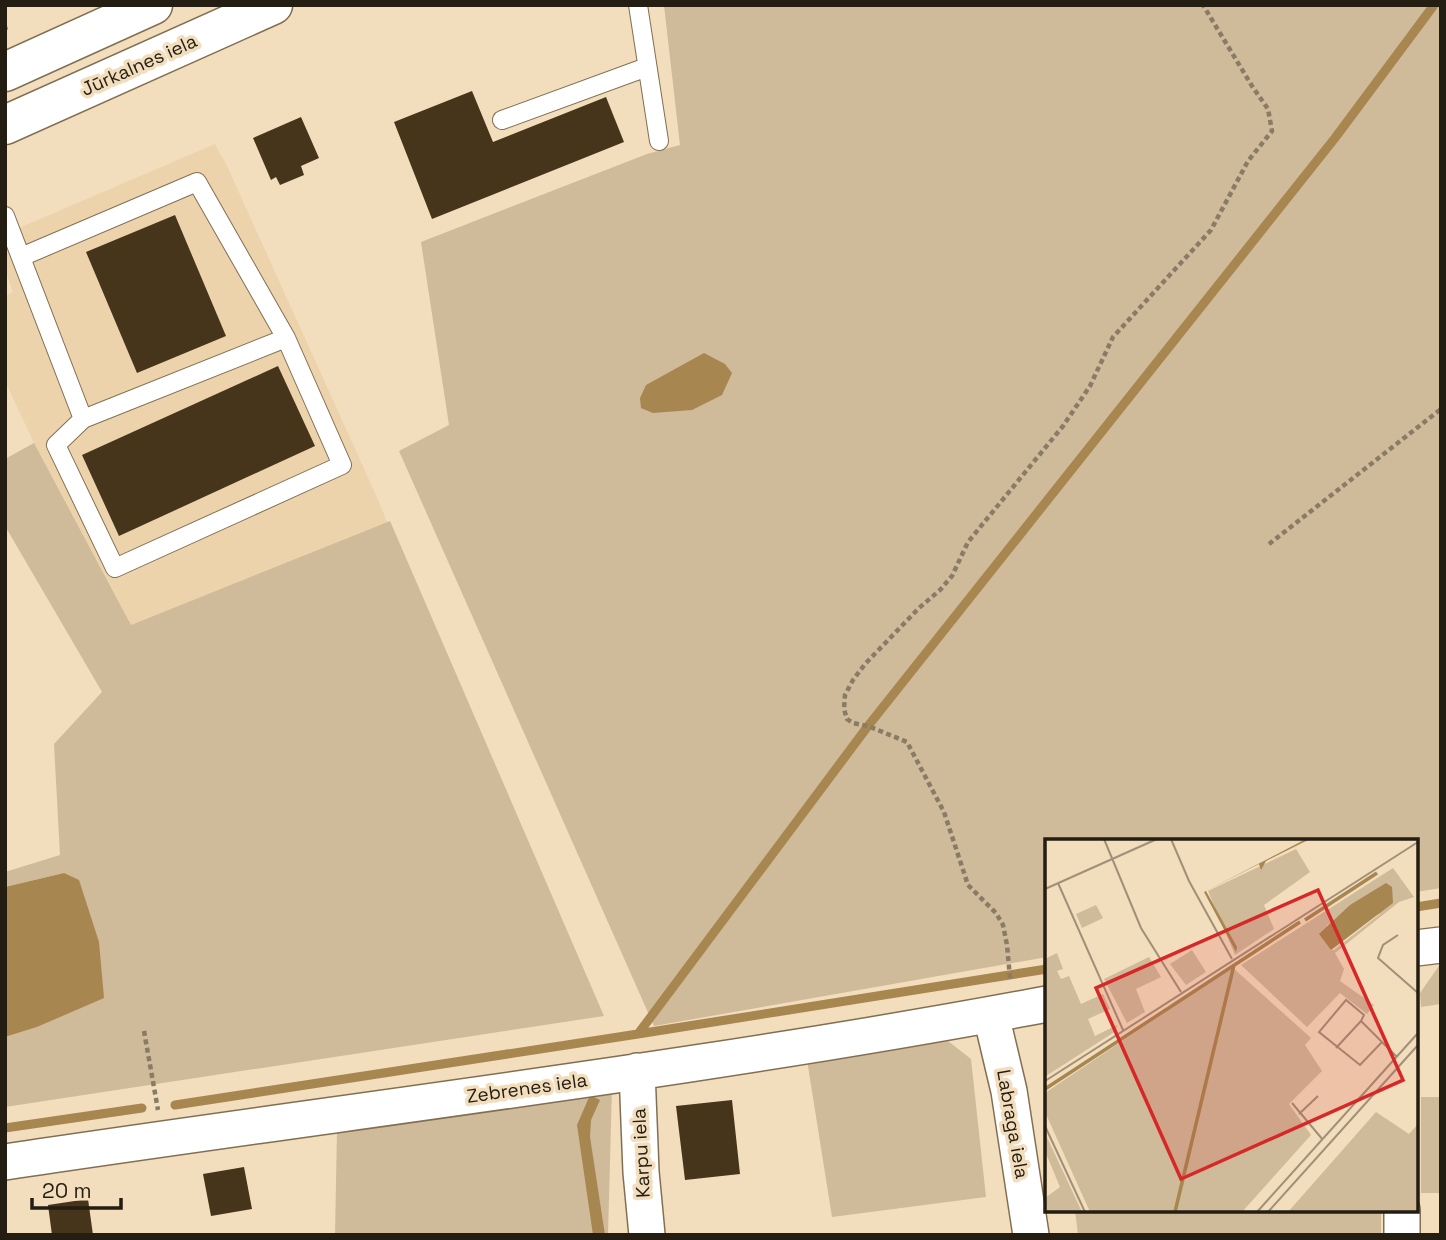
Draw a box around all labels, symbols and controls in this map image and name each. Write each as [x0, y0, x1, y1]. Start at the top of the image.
street label: Jūrkalnes iela [77, 28, 201, 102]
inset map [1045, 839, 1418, 1212]
street label: Zebrenes iela [465, 1067, 589, 1109]
street label: Labraga iela [991, 1067, 1035, 1181]
street label: Karpu iela [626, 1107, 656, 1199]
scale bar [32, 1166, 121, 1210]
text: 20 m [42, 1177, 92, 1204]

